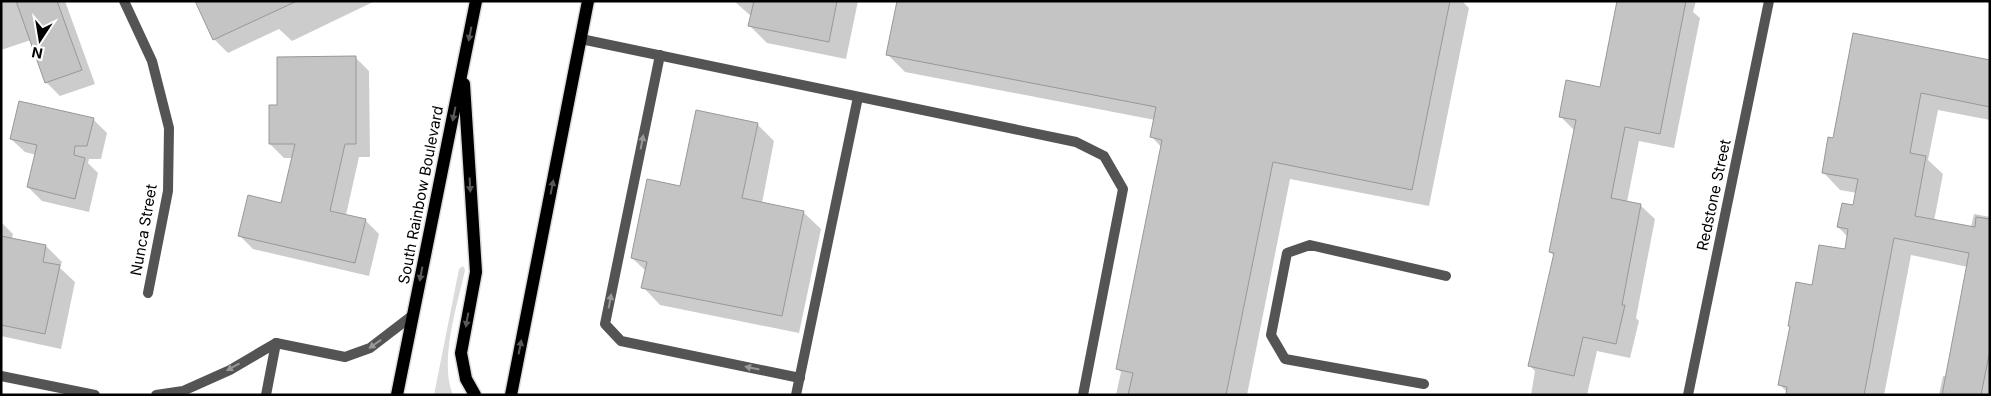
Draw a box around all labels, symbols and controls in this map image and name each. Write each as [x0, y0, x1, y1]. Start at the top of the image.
north arrow [15, 15, 65, 65]
one-way arrow [465, 26, 473, 42]
text: N [30, 44, 44, 63]
street label: South Rainbow Boulevard [394, 104, 447, 286]
one-way arrow [449, 107, 457, 123]
one-way arrow [638, 134, 646, 150]
street label: Redstone Street [1692, 137, 1735, 252]
one-way arrow [467, 177, 475, 193]
one-way arrow [548, 179, 556, 195]
street label: Nunca Street [126, 183, 161, 277]
one-way arrow [417, 266, 425, 282]
one-way arrow [606, 294, 614, 309]
one-way arrow [463, 313, 471, 328]
one-way arrow [368, 339, 382, 349]
one-way arrow [516, 339, 524, 355]
one-way arrow [226, 363, 241, 371]
one-way arrow [744, 364, 759, 372]

